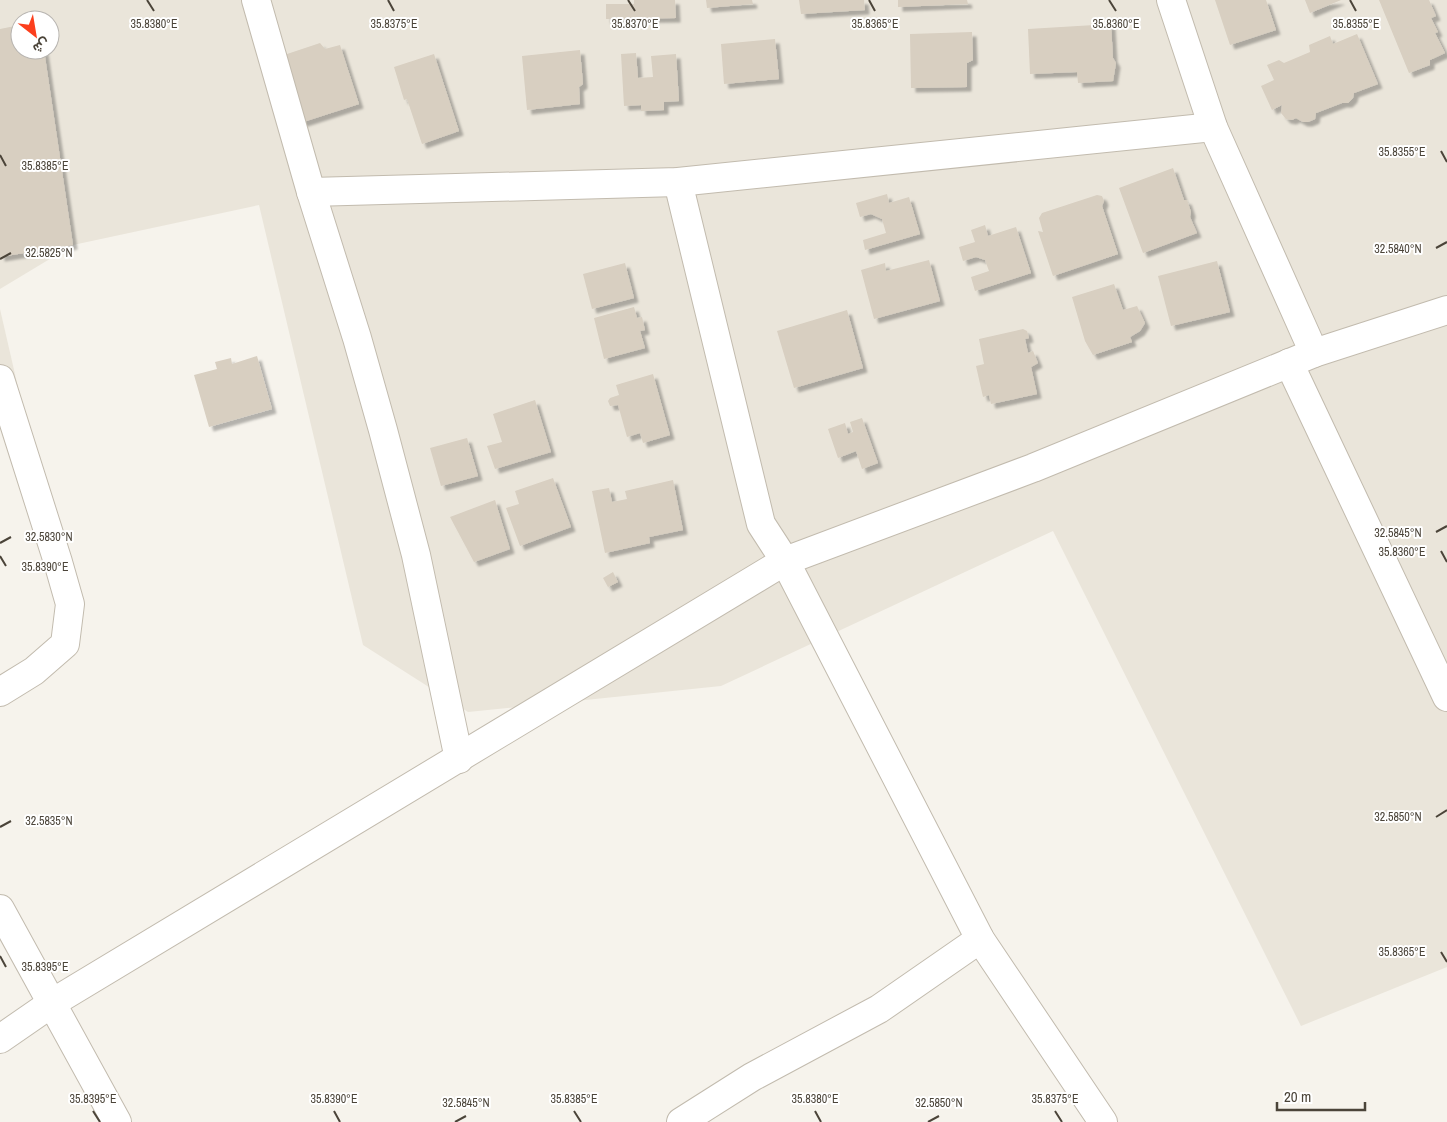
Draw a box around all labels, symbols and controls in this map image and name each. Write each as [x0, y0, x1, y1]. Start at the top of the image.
north arrow [10, 10, 60, 60]
text: 35.8380°E [131, 16, 177, 32]
text: 35.8375°E [371, 16, 417, 32]
text: 35.8370°E [612, 16, 658, 32]
text: 35.8365°E [852, 16, 898, 32]
text: 35.8360°E [1093, 16, 1139, 32]
text: 35.8355°E [1333, 16, 1379, 32]
text: ش [30, 34, 54, 58]
text: 35.8355°E [1379, 144, 1425, 160]
text: 35.8385°E [22, 158, 68, 174]
text: 32.5840°N [1374, 241, 1422, 257]
text: 32.5825°N [25, 245, 73, 261]
text: 32.5845°N [1374, 525, 1422, 541]
text: 32.5830°N [25, 529, 73, 545]
text: 35.8360°E [1379, 544, 1425, 560]
text: 35.8390°E [22, 559, 68, 575]
text: 32.5850°N [1374, 809, 1422, 825]
text: 32.5835°N [25, 813, 73, 829]
text: 35.8365°E [1379, 944, 1425, 960]
text: 35.8395°E [22, 959, 68, 975]
scale bar [1277, 1080, 1364, 1112]
text: 20 m [1284, 1086, 1311, 1107]
text: 35.8395°E [70, 1091, 116, 1107]
text: 35.8390°E [311, 1091, 357, 1107]
text: 35.8385°E [551, 1091, 597, 1107]
text: 35.8380°E [792, 1091, 838, 1107]
text: 35.8375°E [1032, 1091, 1078, 1107]
text: 32.5845°N [442, 1095, 490, 1111]
text: 32.5850°N [915, 1095, 963, 1111]

